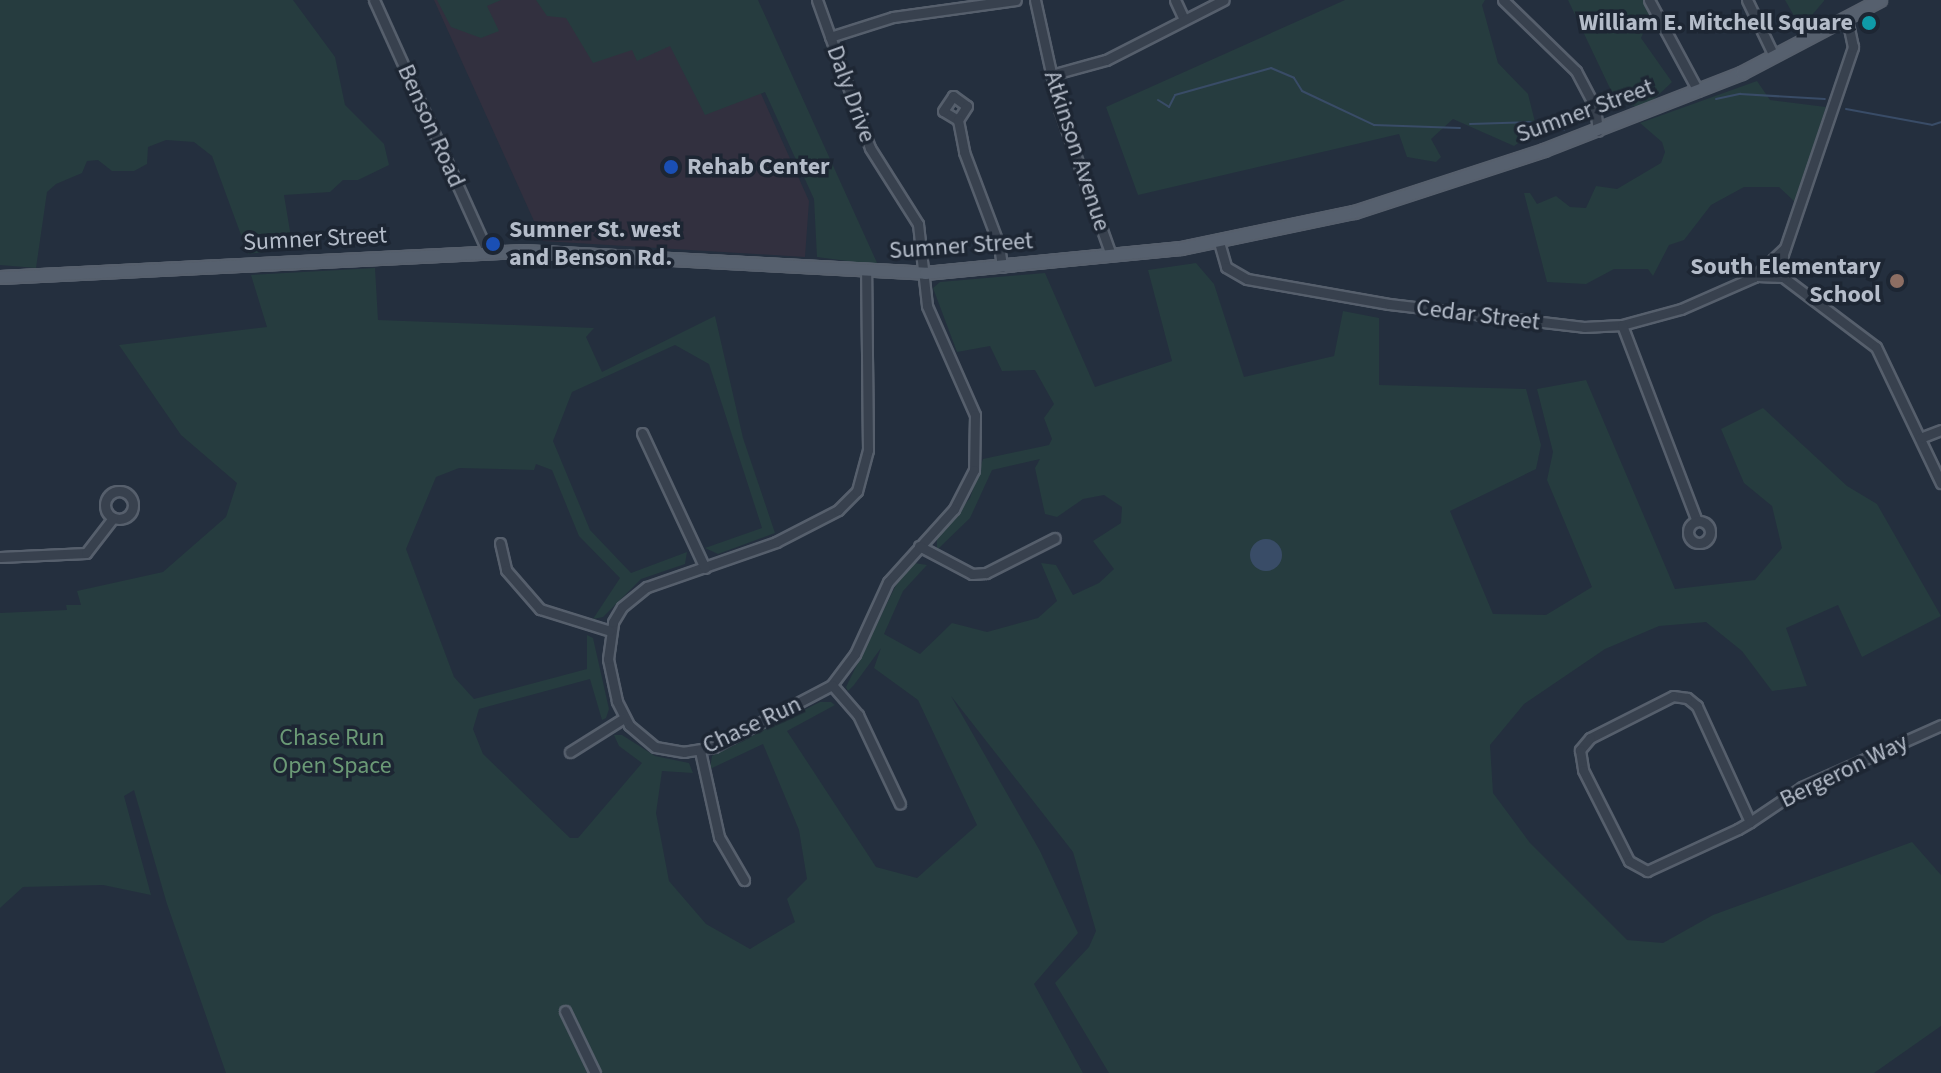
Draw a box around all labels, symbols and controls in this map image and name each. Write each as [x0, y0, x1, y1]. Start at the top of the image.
place label: William E. Mitchell Square [1579, 9, 1853, 37]
marker: William E. Mitchell Square [1860, 14, 1878, 32]
street label: Daly Drive [820, 42, 882, 146]
street label: Benson Road [391, 60, 471, 192]
street label: Atkinson Avenue [1038, 67, 1116, 235]
street label: Sumner Street [1512, 73, 1658, 149]
place label: Rehab Center [687, 153, 830, 181]
marker: Rehab Center [662, 158, 680, 176]
place label: Sumner St. west and Benson Rd. [509, 216, 681, 272]
street label: Sumner Street [242, 221, 388, 257]
street label: Sumner Street [888, 227, 1034, 265]
marker: Sumner St. west and Benson Rd. [484, 235, 502, 253]
place label: South Elementary School [1690, 253, 1881, 309]
marker: South Elementary School [1888, 272, 1906, 290]
street label: Cedar Street [1415, 293, 1541, 337]
street label: Chase Run [698, 690, 806, 760]
park label: Chase Run Open Space [272, 724, 392, 780]
street label: Bergeron Way [1775, 728, 1913, 814]

